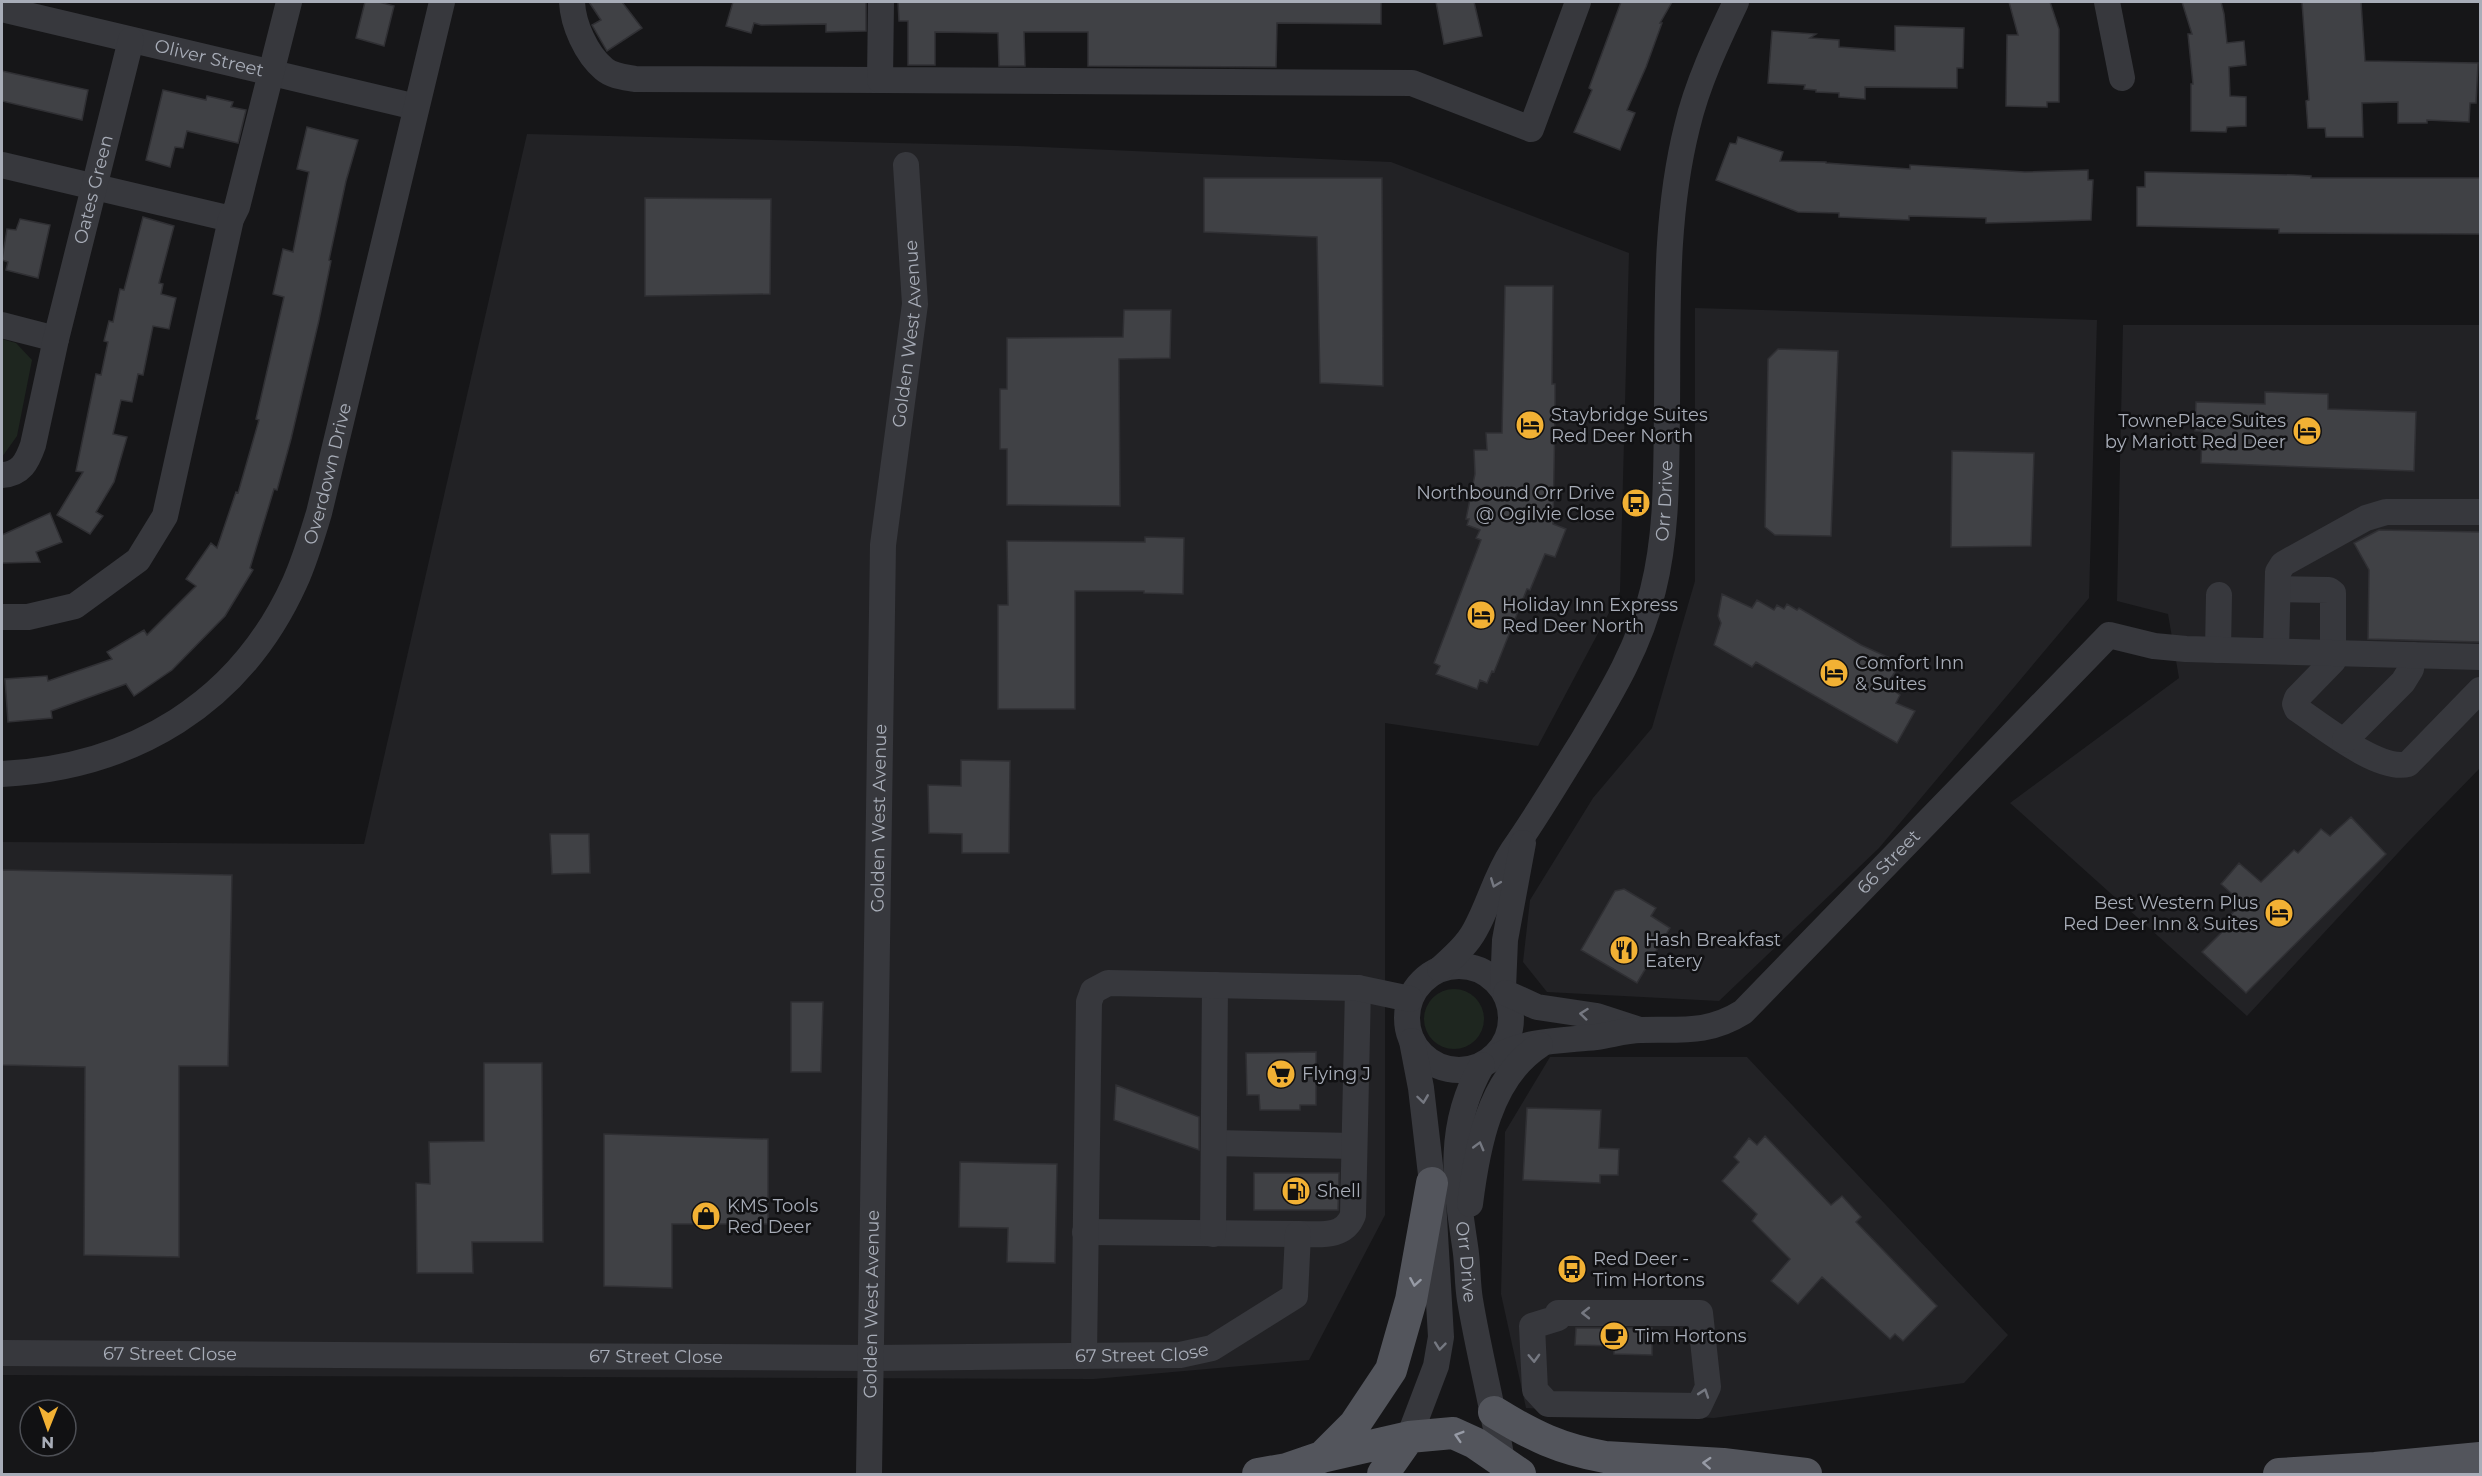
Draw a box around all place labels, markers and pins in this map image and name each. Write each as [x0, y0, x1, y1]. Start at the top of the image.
place label: Staybridge Suites Red Deer North [1551, 404, 1708, 447]
hotel icon: Staybridge Suites Red Deer North [1514, 409, 1546, 441]
place label: TownePlace Suites by Mariott Red Deer [2105, 410, 2286, 453]
hotel icon: TownePlace Suites by Mariott Red Deer [2291, 415, 2323, 447]
place label: Northbound Orr Drive @ Ogilvie Close [1416, 482, 1615, 525]
bus stop icon: Northbound Orr Drive @ Ogilvie Close [1620, 487, 1652, 519]
place label: Holiday Inn Express Red Deer North [1502, 594, 1678, 637]
hotel icon: Holiday Inn Express Red Deer North [1465, 599, 1497, 631]
place label: Comfort Inn & Suites [1855, 652, 1964, 695]
hotel icon: Comfort Inn & Suites [1818, 657, 1850, 689]
place label: Best Western Plus Red Deer Inn & Suites [2063, 892, 2258, 935]
hotel icon: Best Western Plus Red Deer Inn & Suites [2263, 897, 2295, 929]
place label: Hash Breakfast Eatery [1645, 929, 1781, 972]
restaurant icon: Hash Breakfast Eatery [1608, 934, 1640, 966]
supermarket icon: Flying J [1265, 1058, 1297, 1090]
place label: Flying J [1302, 1063, 1371, 1085]
fuel station icon: Shell [1280, 1175, 1312, 1207]
place label: Shell [1317, 1180, 1361, 1202]
place label: KMS Tools Red Deer [727, 1195, 819, 1238]
shop icon: KMS Tools Red Deer [690, 1200, 722, 1232]
place label: Red Deer - Tim Hortons [1593, 1248, 1705, 1291]
bus stop icon: Red Deer - Tim Hortons [1556, 1253, 1588, 1285]
cafe icon: Tim Hortons [1598, 1320, 1630, 1352]
place label: Tim Hortons [1635, 1325, 1747, 1347]

